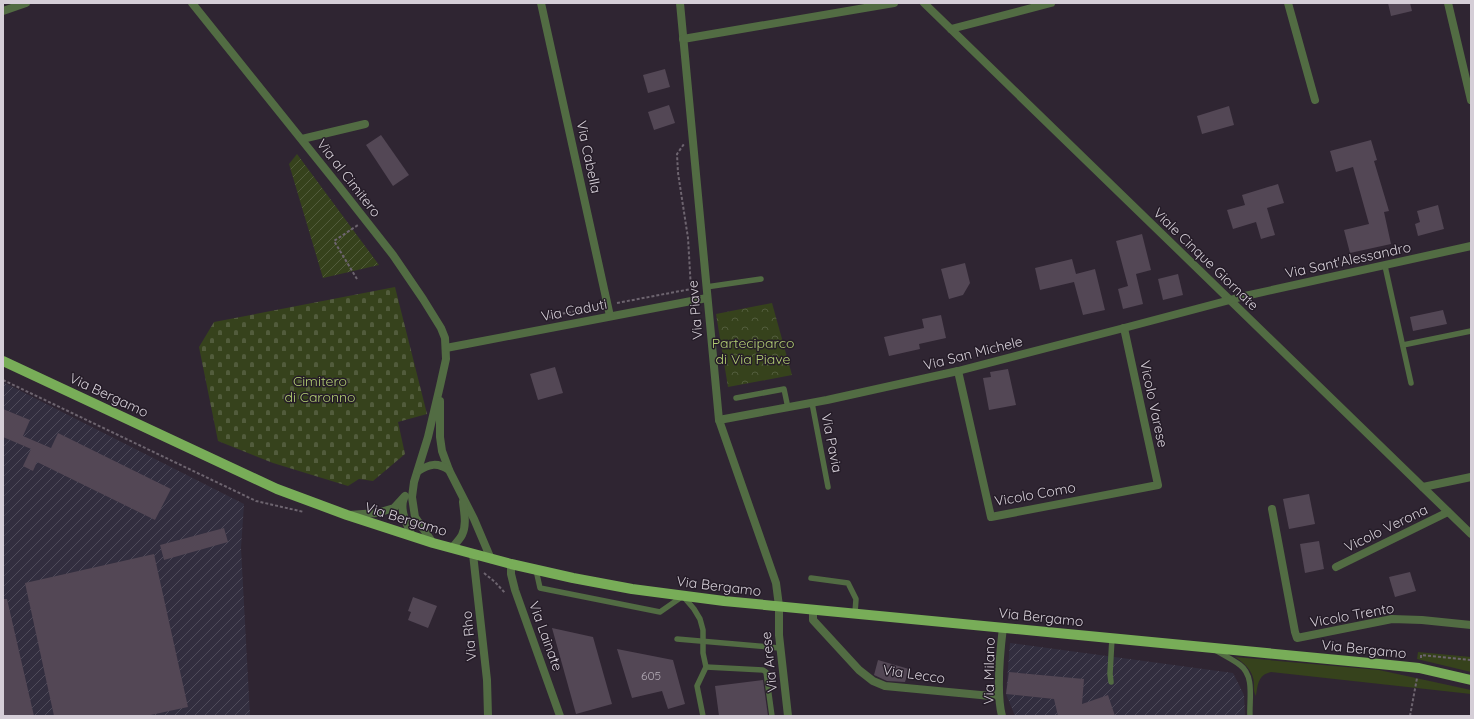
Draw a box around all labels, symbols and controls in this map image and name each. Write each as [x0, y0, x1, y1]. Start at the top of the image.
street label: Via Cabella [573, 119, 605, 195]
street label: Via al Cimitero [313, 135, 385, 221]
street label: Viale Cinque Giornate [1149, 204, 1263, 314]
street label: Via Sant'Alessandro [1283, 238, 1413, 282]
street label: Via Piave [683, 279, 707, 340]
street label: Via Caduti [540, 295, 608, 325]
street label: Via San Michele [922, 332, 1025, 374]
park label: Parteciparco di Via Piave [712, 334, 794, 368]
street label: Vicolo Varese [1136, 359, 1172, 449]
street label: Via Bergamo [67, 369, 151, 421]
park label: Cimitero di Caronno [284, 372, 356, 406]
street label: Via Pavia [817, 412, 847, 474]
street label: Vicolo Como [993, 478, 1077, 510]
street label: Via Bergamo [363, 498, 449, 540]
street label: Vicolo Verona [1341, 500, 1431, 556]
street label: Via Bergamo [676, 572, 762, 600]
street label: Via Lainate [525, 599, 567, 673]
street label: Vicolo Trento [1308, 599, 1396, 631]
street label: Via Bergamo [998, 604, 1084, 630]
street label: Via Rho [457, 610, 481, 662]
street label: Via Arese [757, 631, 781, 693]
street label: Via Bergamo [1321, 636, 1407, 662]
street label: Via Milano [979, 637, 999, 705]
street label: Via Lecco [882, 661, 946, 687]
house number: 605 [641, 668, 661, 683]

